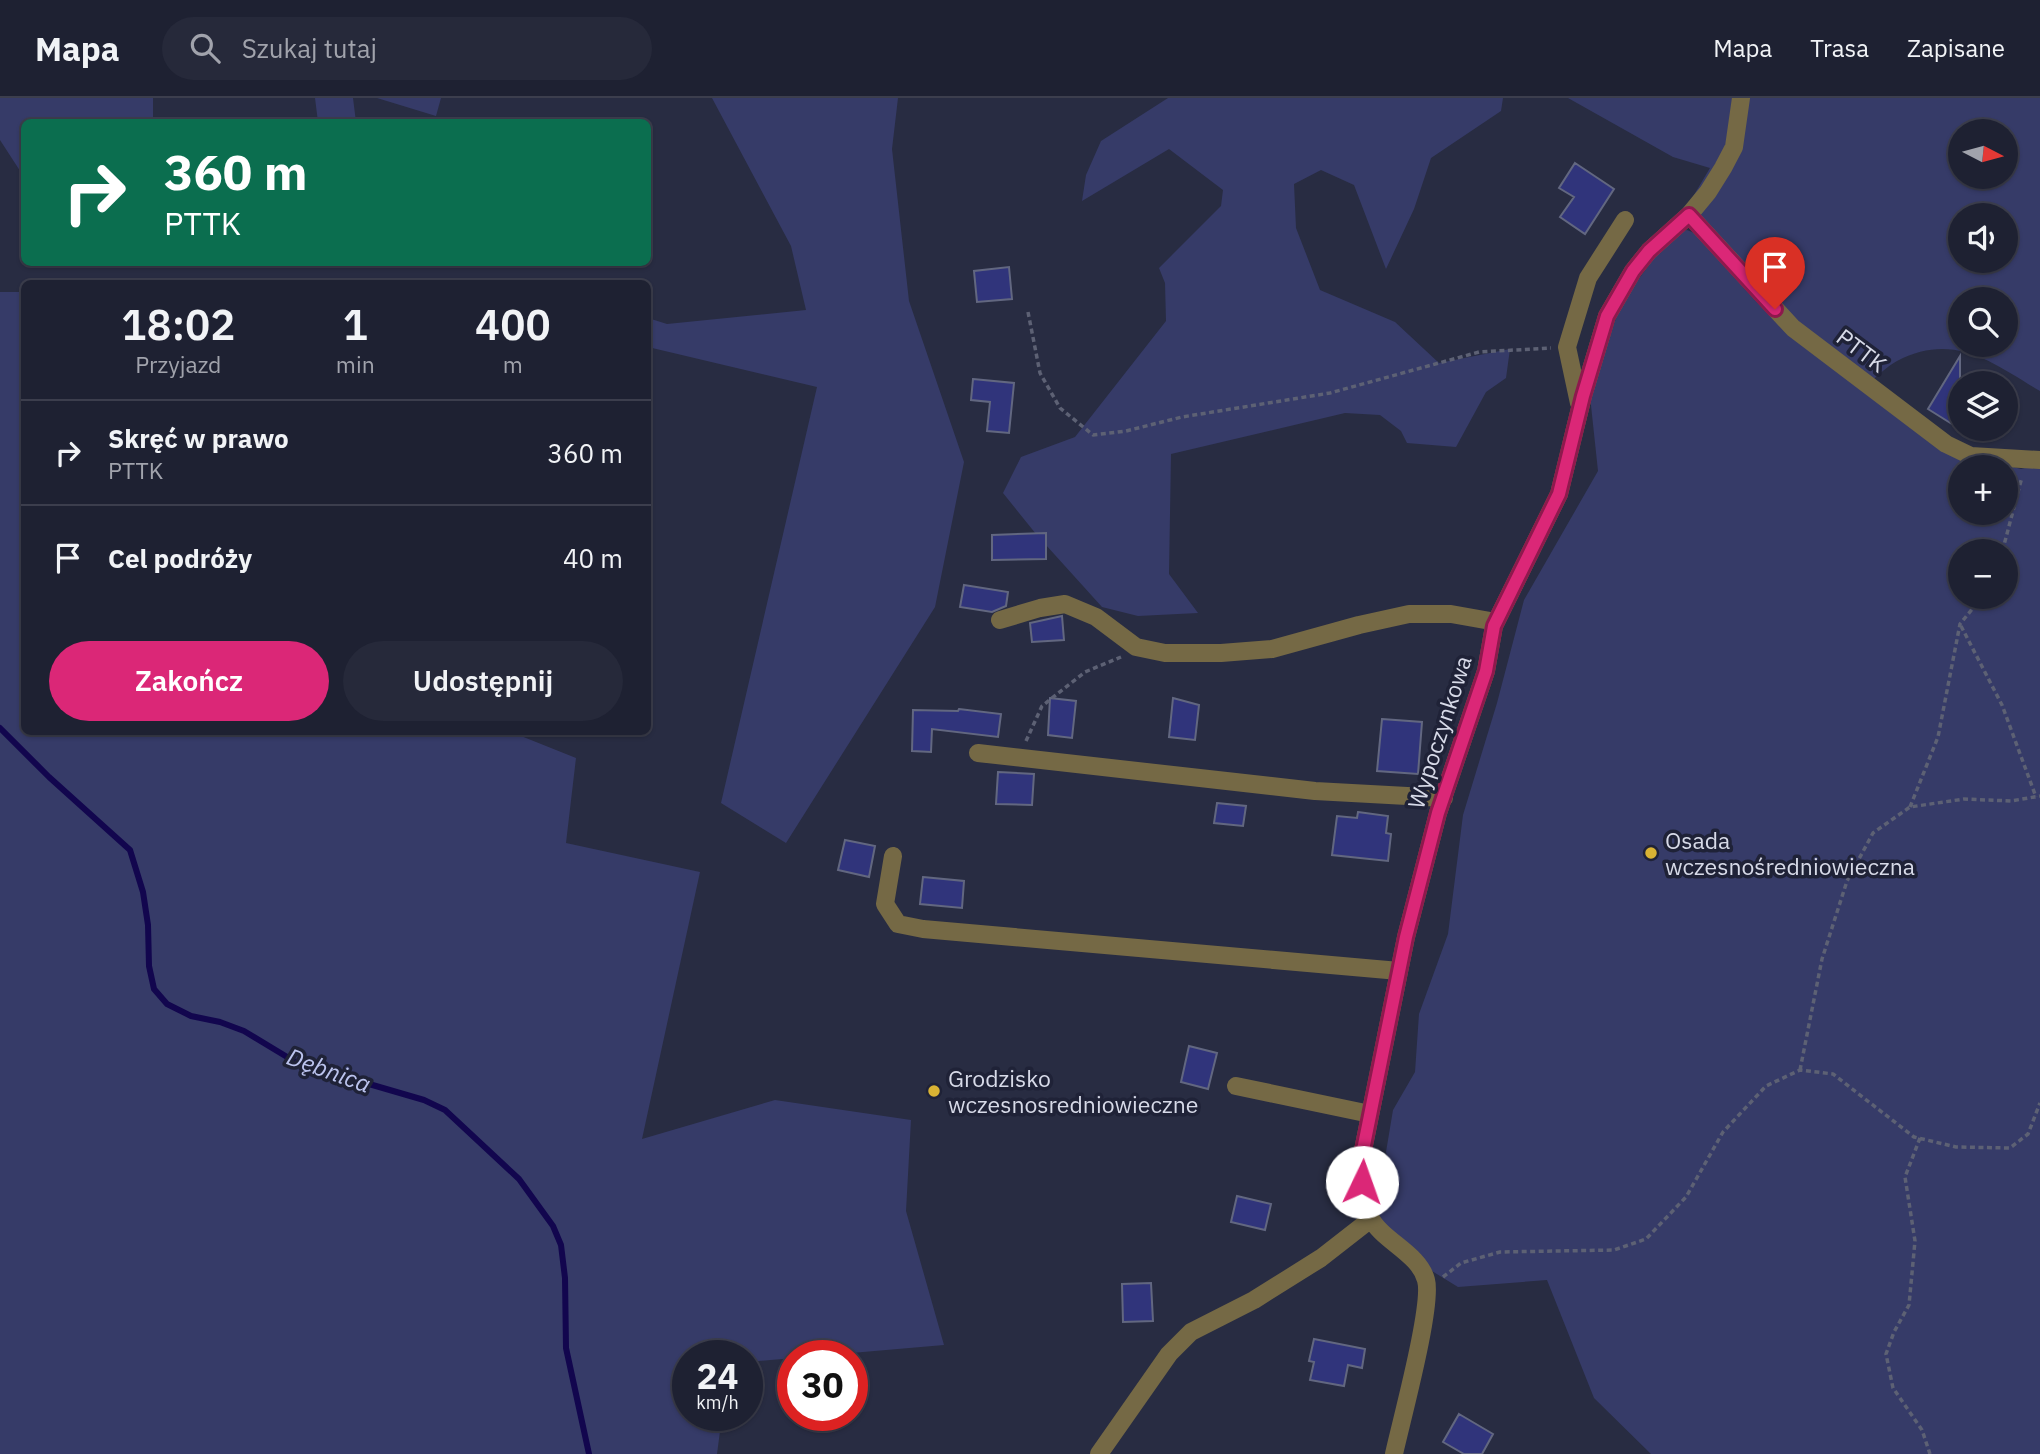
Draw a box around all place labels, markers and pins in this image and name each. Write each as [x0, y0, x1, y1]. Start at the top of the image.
pin [1745, 237, 1805, 309]
place label: Osada wczesnośredniowieczna [1665, 825, 1915, 881]
marker: Osada wczesnośredniowieczna [1643, 845, 1659, 861]
place label: Grodzisko wczesnosredniowieczne [948, 1063, 1198, 1119]
marker: Grodzisko wczesnosredniowieczne [926, 1083, 942, 1099]

